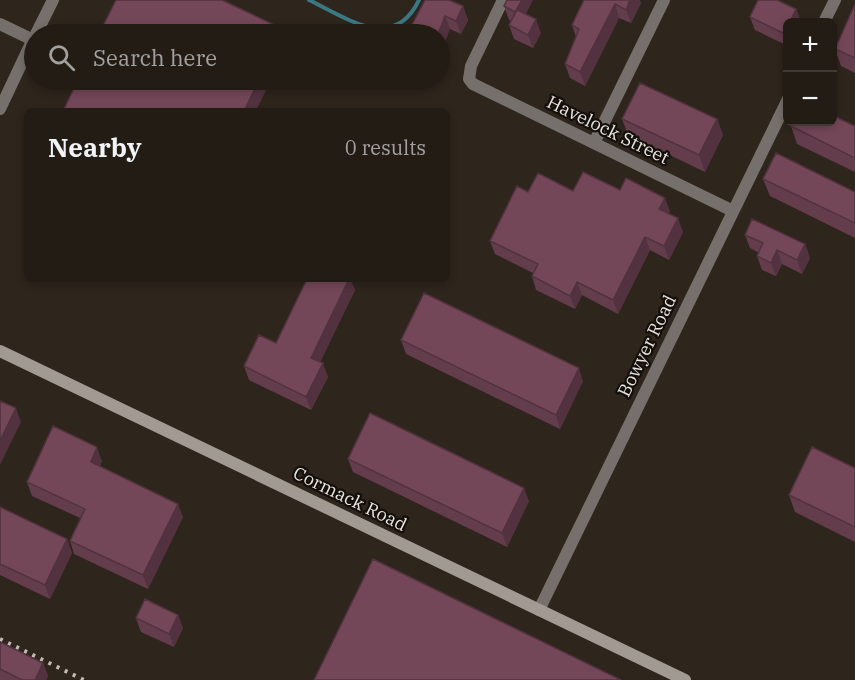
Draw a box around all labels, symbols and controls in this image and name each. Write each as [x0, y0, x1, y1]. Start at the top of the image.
map controls [783, 18, 837, 126]
button: + [783, 18, 837, 72]
search box [24, 24, 450, 90]
icon: search [45, 41, 78, 74]
text: Search here [93, 43, 217, 72]
button: − [783, 72, 837, 126]
street label: Havelock Street [543, 90, 673, 169]
text: Nearby [48, 130, 142, 164]
text: 0 results [345, 134, 426, 161]
street label: Bowyer Road [612, 291, 681, 401]
street label: Cormack Road [290, 461, 411, 536]

